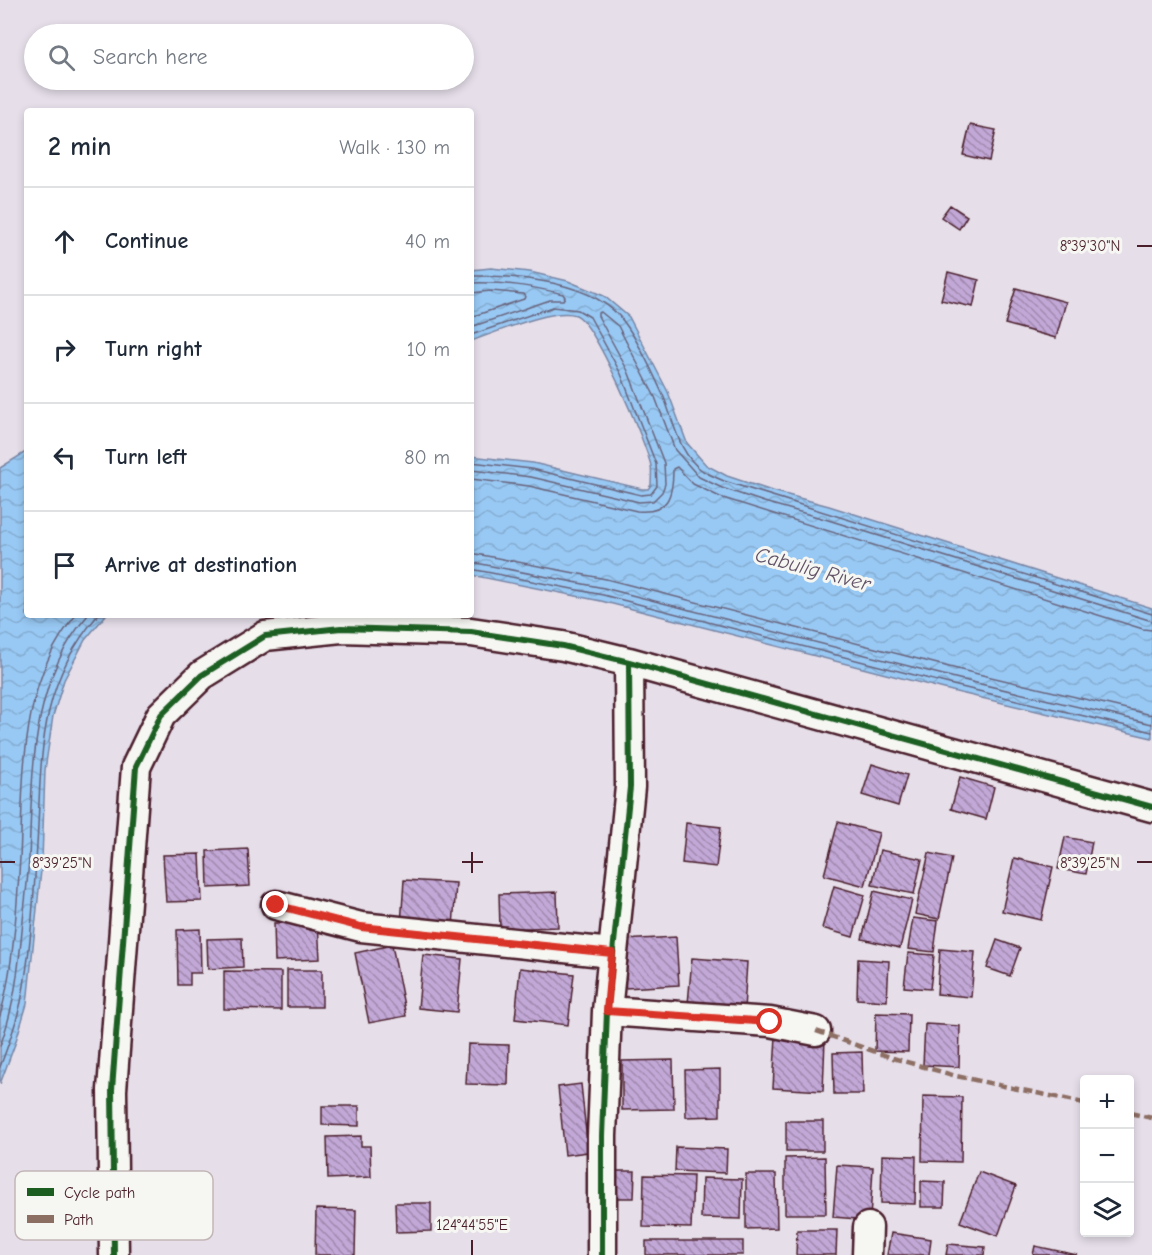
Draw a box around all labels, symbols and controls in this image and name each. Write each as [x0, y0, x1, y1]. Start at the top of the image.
search box [24, 24, 474, 90]
icon: search [45, 41, 78, 74]
text: Search here [93, 44, 208, 70]
text: 2 min [48, 132, 111, 162]
text: Walk · 130 m [339, 136, 450, 159]
icon: ahead [48, 225, 81, 258]
text: Continue [105, 228, 188, 254]
text: 40 m [405, 230, 450, 253]
text: 8°39'30"N [1060, 237, 1120, 255]
icon: right [48, 333, 81, 366]
text: Turn right [105, 336, 202, 362]
text: 10 m [407, 338, 450, 361]
icon: left [48, 441, 81, 474]
text: Turn left [105, 444, 187, 470]
text: 80 m [404, 446, 450, 469]
water label: Cabulig River [753, 542, 875, 596]
icon: arrive [48, 549, 81, 582]
text: Arrive at destination [105, 552, 297, 578]
text: 8°39'25"N [32, 854, 92, 872]
text: 8°39'25"N [1060, 854, 1120, 872]
route end [262, 891, 288, 917]
route start [756, 1008, 782, 1034]
map controls [1080, 1075, 1134, 1237]
button: + [1080, 1075, 1134, 1129]
button: − [1080, 1129, 1134, 1183]
legend [15, 1171, 213, 1240]
button: layers [1080, 1183, 1134, 1237]
text: Cycle path [64, 1184, 135, 1202]
text: Path [64, 1211, 94, 1229]
text: 124°44'55"E [436, 1216, 508, 1234]

